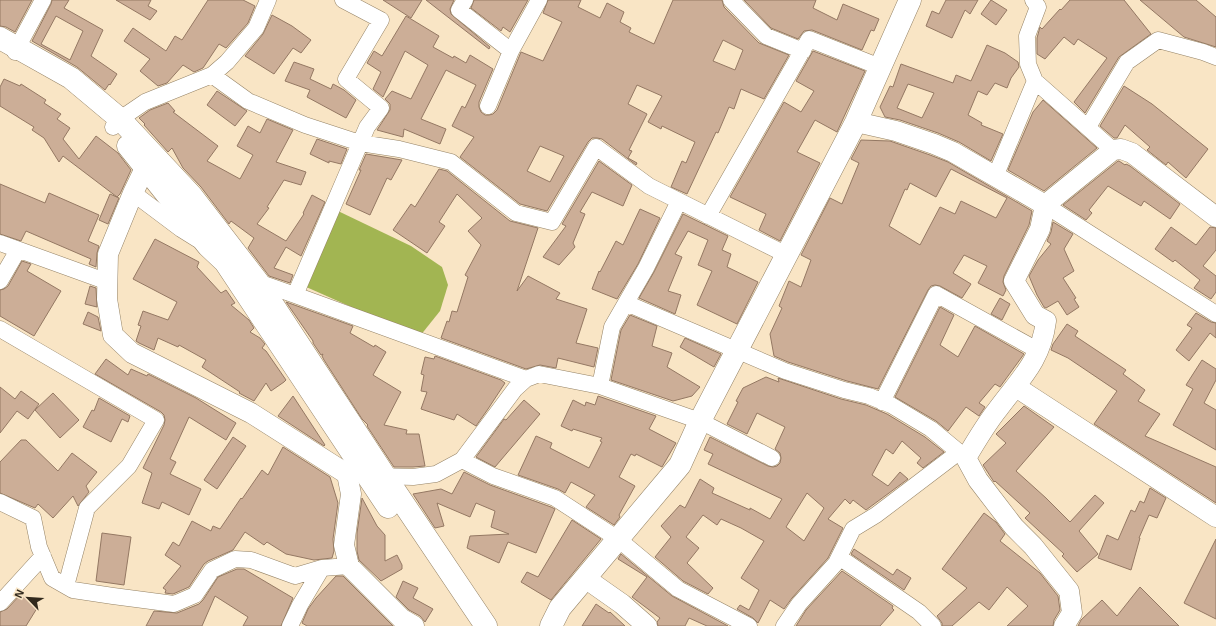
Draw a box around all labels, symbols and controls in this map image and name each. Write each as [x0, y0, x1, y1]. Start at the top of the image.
north arrow [8, 578, 48, 618]
text: N [12, 588, 26, 600]

